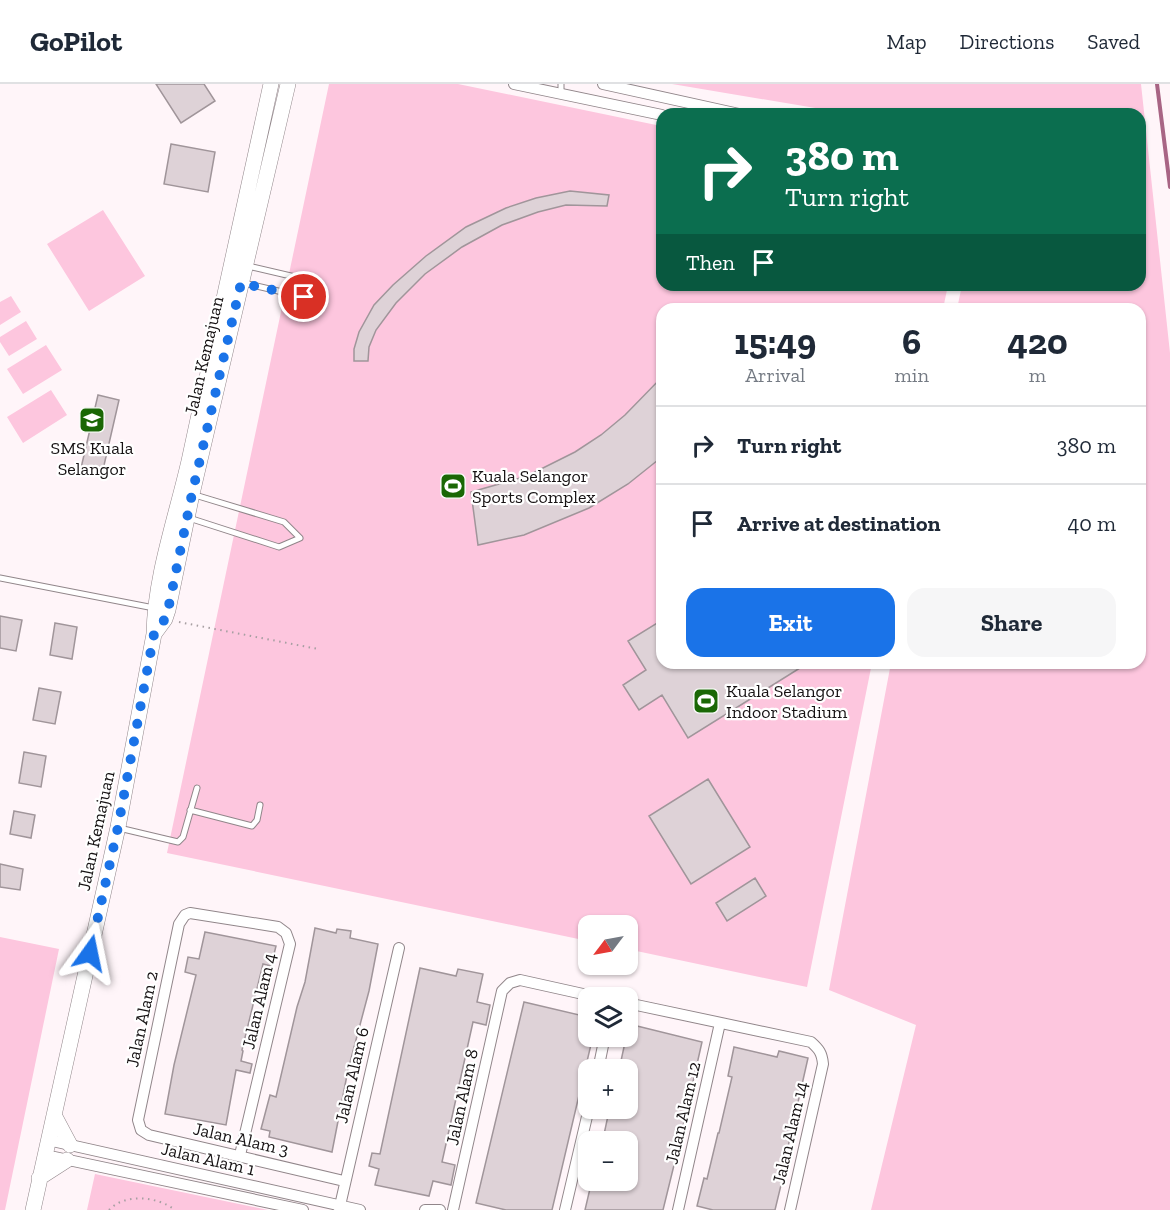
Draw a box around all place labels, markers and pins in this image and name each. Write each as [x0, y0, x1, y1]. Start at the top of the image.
pin [278, 271, 329, 322]
school or university icon: SMS Kuala Selangor [77, 405, 107, 435]
place label: SMS Kuala Selangor [51, 437, 134, 480]
place label: Kuala Selangor Sports Complex [472, 465, 596, 508]
sports icon: Kuala Selangor Sports Complex [438, 471, 468, 501]
place label: Kuala Selangor Indoor Stadium [726, 680, 848, 723]
sports icon: Kuala Selangor Indoor Stadium [691, 686, 721, 716]

